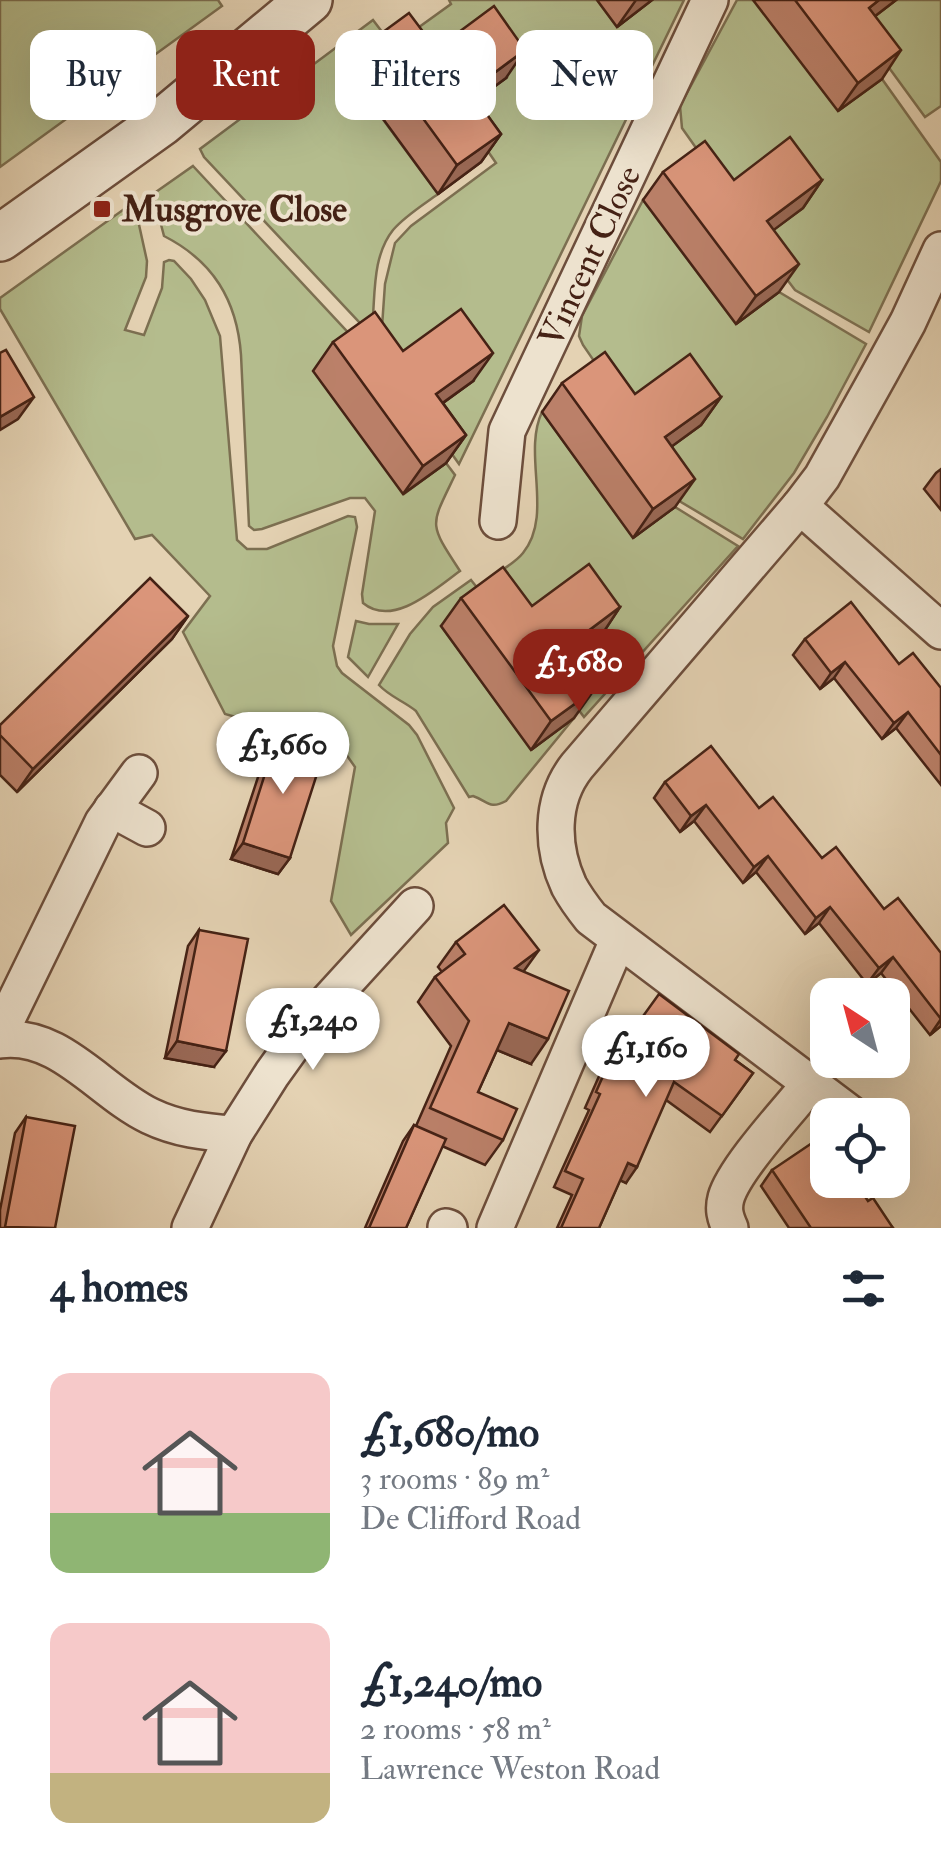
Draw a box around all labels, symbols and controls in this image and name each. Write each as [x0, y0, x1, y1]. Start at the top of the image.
chip: Buy [30, 30, 156, 120]
chip: Rent [176, 30, 315, 120]
chip: Filters [335, 30, 496, 120]
chip: New [516, 30, 653, 120]
street label: Vincent Close [529, 159, 651, 354]
place label: Musgrove Close [121, 188, 347, 232]
marker: Musgrove Close [91, 198, 113, 220]
pin: £1,680 [498, 629, 660, 714]
text: £1,680 [535, 641, 623, 681]
pin: £1,660 [202, 712, 364, 797]
text: £1,660 [238, 724, 328, 764]
north arrow [810, 978, 910, 1078]
map controls [810, 978, 910, 1198]
pin: £1,240 [232, 988, 394, 1073]
text: £1,240 [268, 1000, 358, 1040]
pin: £1,160 [565, 1015, 727, 1100]
text: £1,160 [604, 1027, 688, 1067]
button: locate [810, 1098, 910, 1198]
icon: filters [836, 1261, 891, 1316]
text: 4 homes [50, 1262, 188, 1314]
text: £1,680/mo [360, 1407, 539, 1459]
icon: home [130, 1413, 250, 1533]
text: 3 rooms · 89 m² [360, 1459, 549, 1499]
text: De Clifford Road [360, 1499, 581, 1539]
text: £1,240/mo [360, 1657, 542, 1709]
icon: home [130, 1663, 250, 1783]
text: 2 rooms · 58 m² [360, 1709, 551, 1749]
text: Lawrence Weston Road [360, 1749, 660, 1789]

